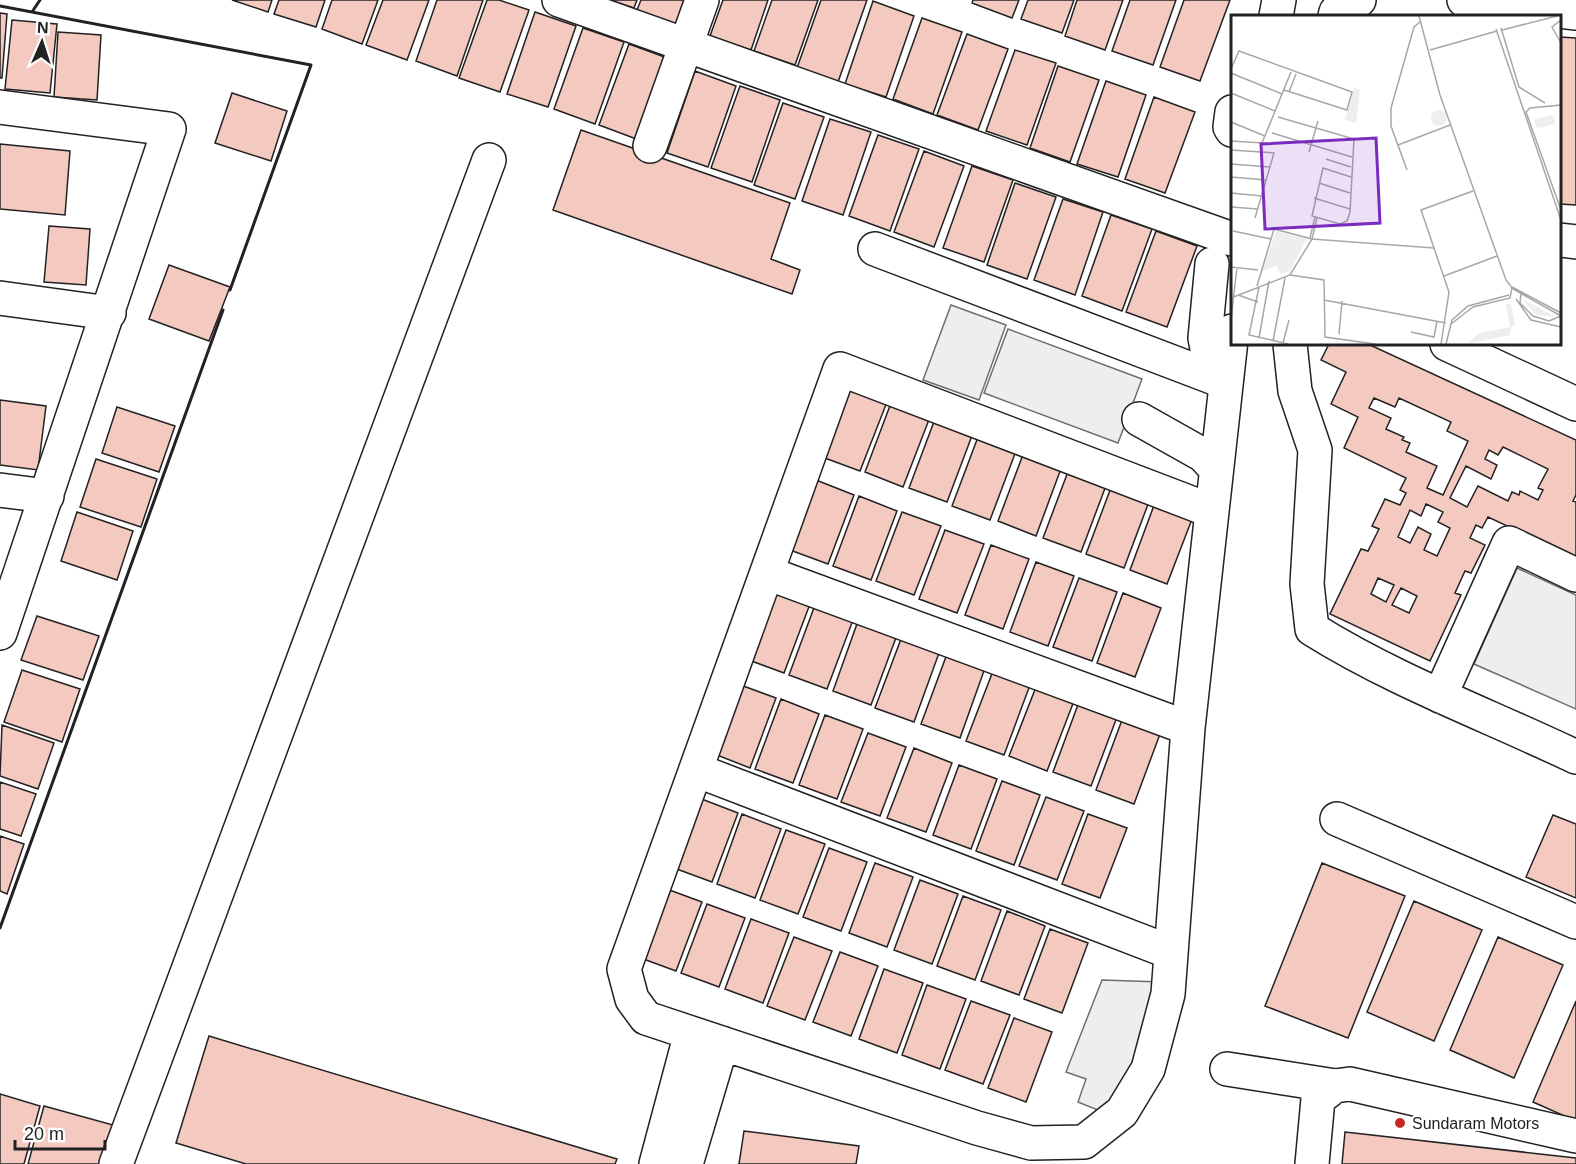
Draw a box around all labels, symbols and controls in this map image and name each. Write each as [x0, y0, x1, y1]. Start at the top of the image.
north arrow [12, 12, 72, 72]
inset map [1231, 15, 1561, 345]
text: N [37, 19, 49, 36]
scale bar [15, 1113, 105, 1151]
place label: Sundaram Motors [1412, 1115, 1539, 1132]
marker: Sundaram Motors [1393, 1116, 1407, 1130]
text: 20 m [24, 1124, 64, 1144]

